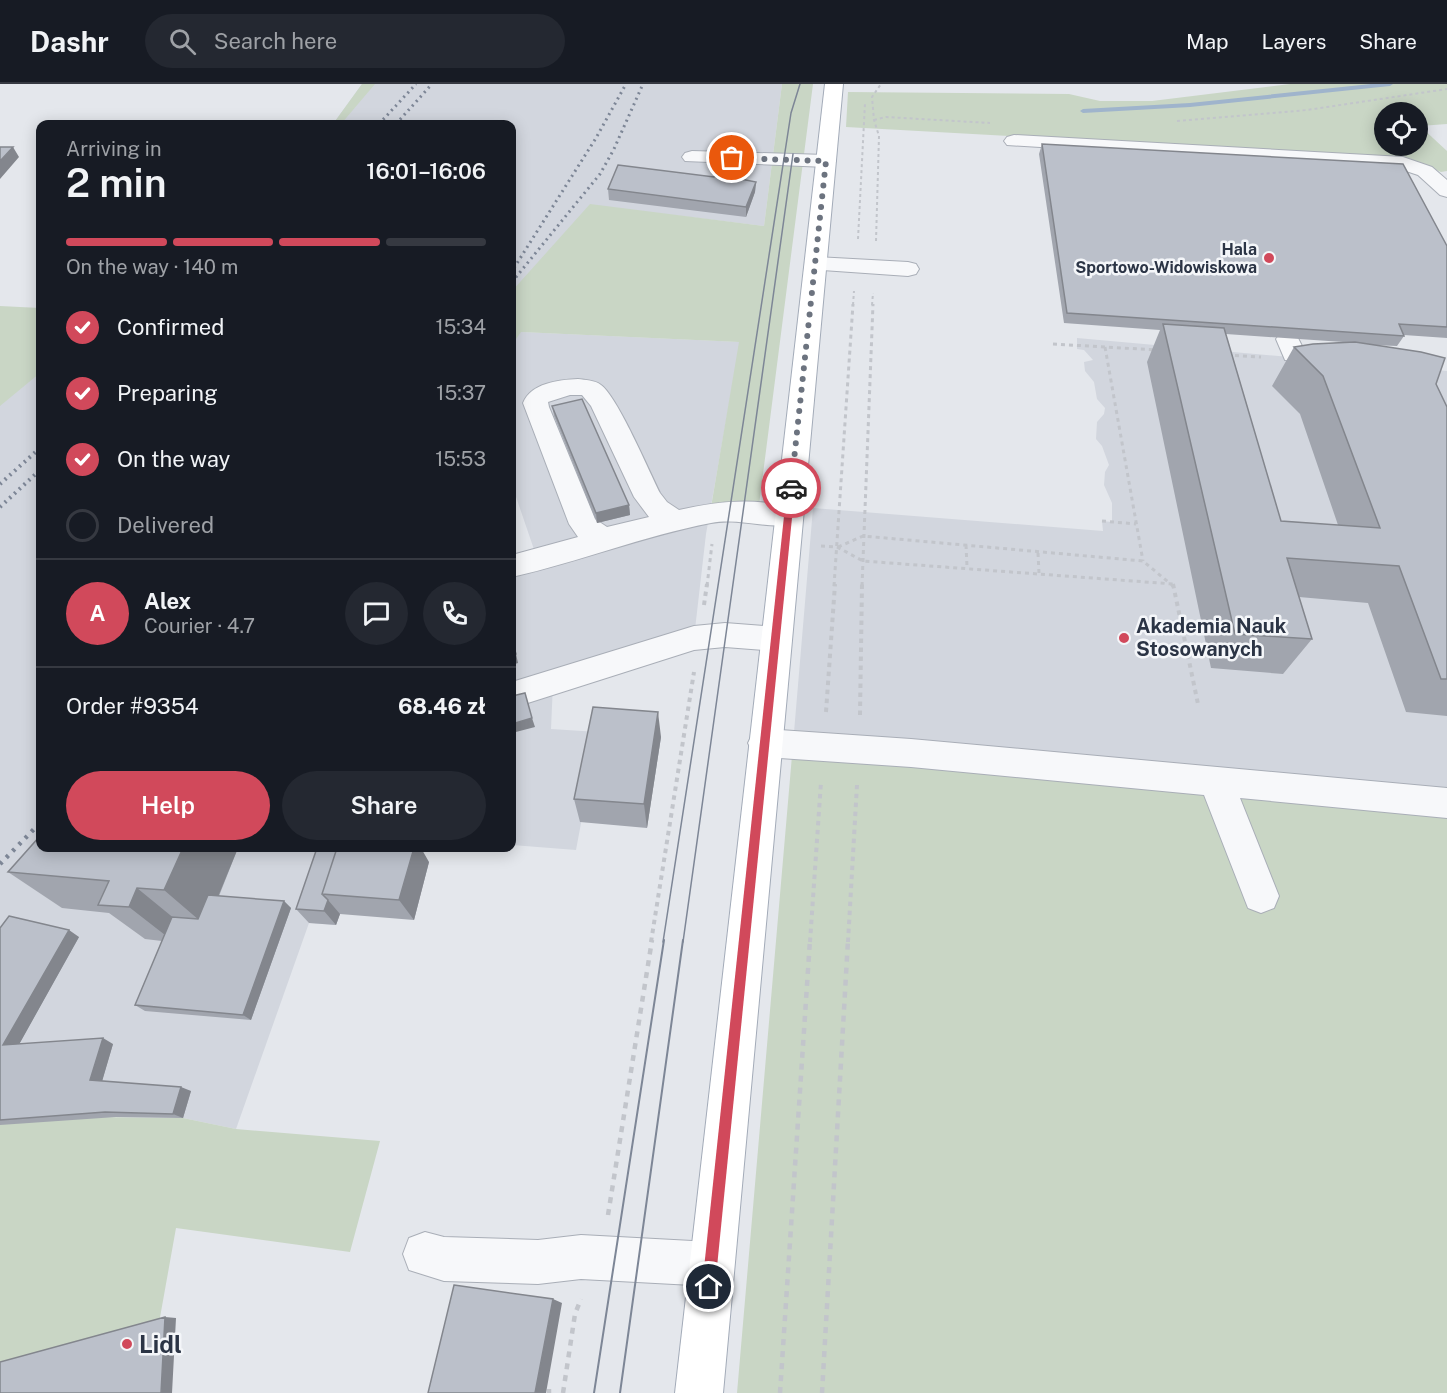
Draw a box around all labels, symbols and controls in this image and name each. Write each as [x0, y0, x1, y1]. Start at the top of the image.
search box [145, 14, 565, 68]
text: Dashr [30, 25, 109, 58]
icon: search [166, 25, 199, 58]
text: Search here [214, 28, 337, 54]
text: Map [1186, 29, 1229, 54]
text: Layers [1262, 29, 1326, 54]
text: Share [1359, 29, 1417, 54]
map controls [1374, 102, 1428, 156]
button: locate [1374, 102, 1428, 156]
pin [706, 132, 757, 183]
text: Arriving in [66, 137, 161, 161]
icon: bag [715, 141, 748, 174]
text: 16:01–16:06 [366, 158, 486, 184]
text: 2 min [66, 160, 167, 206]
place label: Hala Sportowo-Widowiskowa [1075, 240, 1257, 277]
marker: Hala Sportowo-Widowiskowa [1262, 251, 1276, 265]
text: On the way · 140 m [66, 255, 238, 279]
icon: check [66, 311, 99, 344]
text: Confirmed [117, 314, 224, 340]
text: 15:34 [435, 315, 486, 339]
icon: check [66, 377, 99, 410]
text: Preparing [117, 380, 218, 406]
text: 15:37 [436, 381, 486, 405]
icon: check [66, 443, 99, 476]
text: On the way [117, 446, 230, 472]
text: 15:53 [435, 447, 486, 471]
courier [761, 458, 821, 518]
icon: car [775, 472, 808, 505]
text: Delivered [117, 512, 214, 538]
button: chat [345, 582, 408, 645]
button: phone [423, 582, 486, 645]
text: Alex [144, 588, 191, 614]
text: A [90, 600, 105, 626]
text: Courier · 4.7 [144, 614, 255, 638]
place label: Akademia Nauk Stosowanych [1136, 614, 1287, 661]
marker: Akademia Nauk Stosowanych [1117, 631, 1131, 645]
text: Order #9354 [66, 693, 199, 719]
text: 68.46 zł [398, 693, 486, 719]
button: Help [66, 771, 270, 840]
button: Share [282, 771, 486, 840]
pin [683, 1261, 734, 1312]
icon: home [692, 1270, 725, 1303]
place label: Lidl [139, 1330, 182, 1358]
marker: Lidl [120, 1337, 134, 1351]

